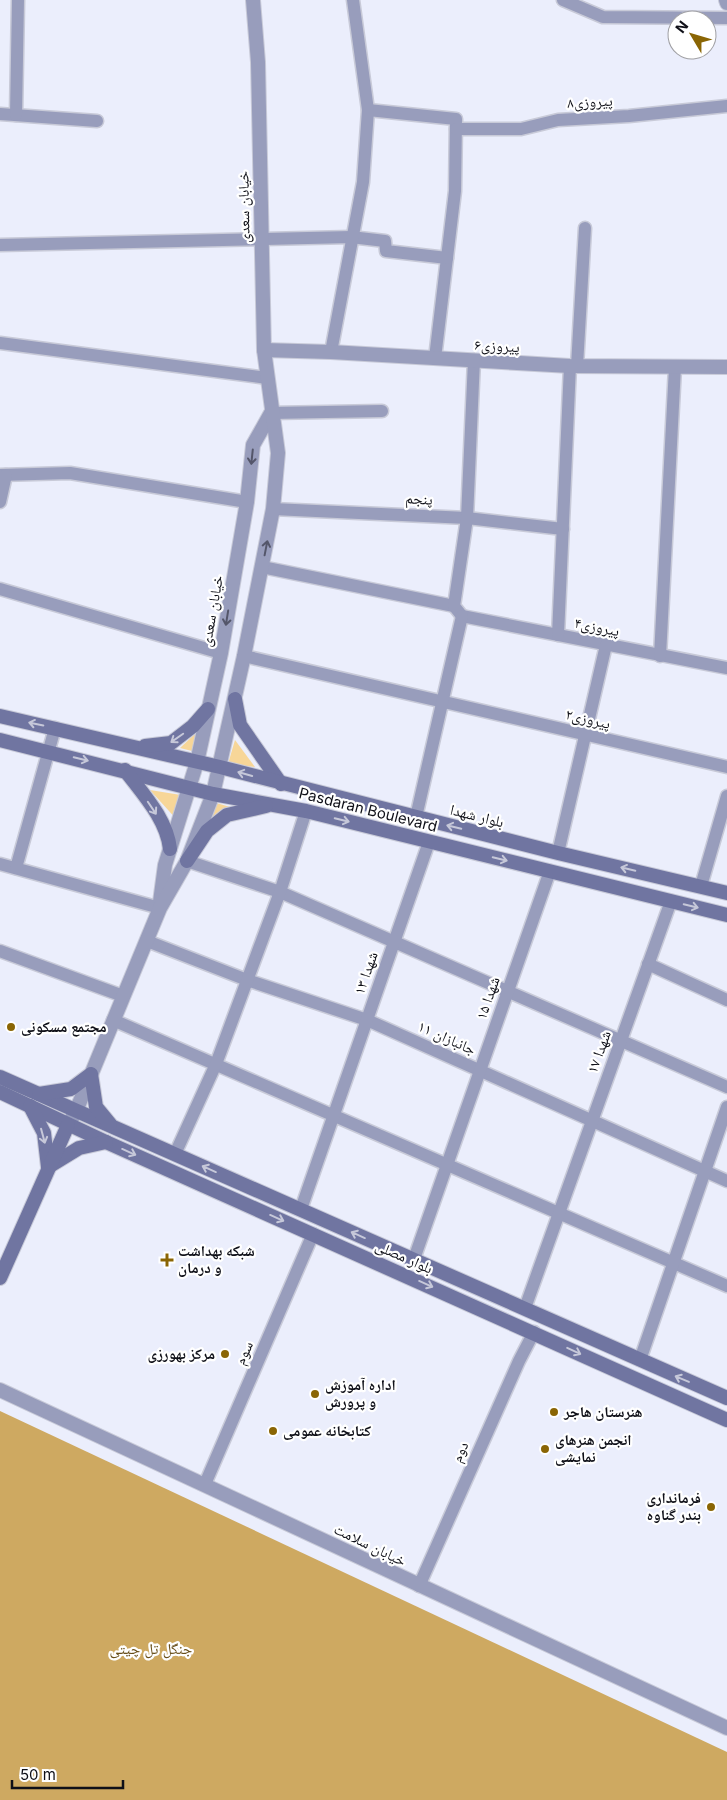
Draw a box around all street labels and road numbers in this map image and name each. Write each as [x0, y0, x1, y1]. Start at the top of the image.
street label: پیروزی۸ [567, 91, 613, 113]
street label: خیابان سعدی [233, 170, 255, 243]
street label: پیروزی۶ [474, 335, 520, 357]
street label: پنجم [405, 488, 433, 510]
street label: خیابان سعدی [196, 573, 228, 648]
street label: پیروزی۴ [573, 613, 621, 641]
street label: پیروزی۲ [564, 704, 612, 734]
street label: Pasdaran Boulevard [297, 783, 439, 836]
street label: بلوار شهدا [448, 800, 506, 831]
street label: شهدا ۱۳ [349, 949, 382, 997]
street label: شهدا ۱۵ [471, 974, 504, 1022]
street label: جانبازان ۱۱ [415, 1016, 480, 1060]
street label: شهدا ۱۷ [582, 1028, 615, 1076]
street label: بلوار مصلی [372, 1235, 436, 1279]
street label: سوم [230, 1338, 258, 1368]
street label: دوم [447, 1439, 473, 1465]
street label: خیابان سلامت [331, 1519, 410, 1571]

